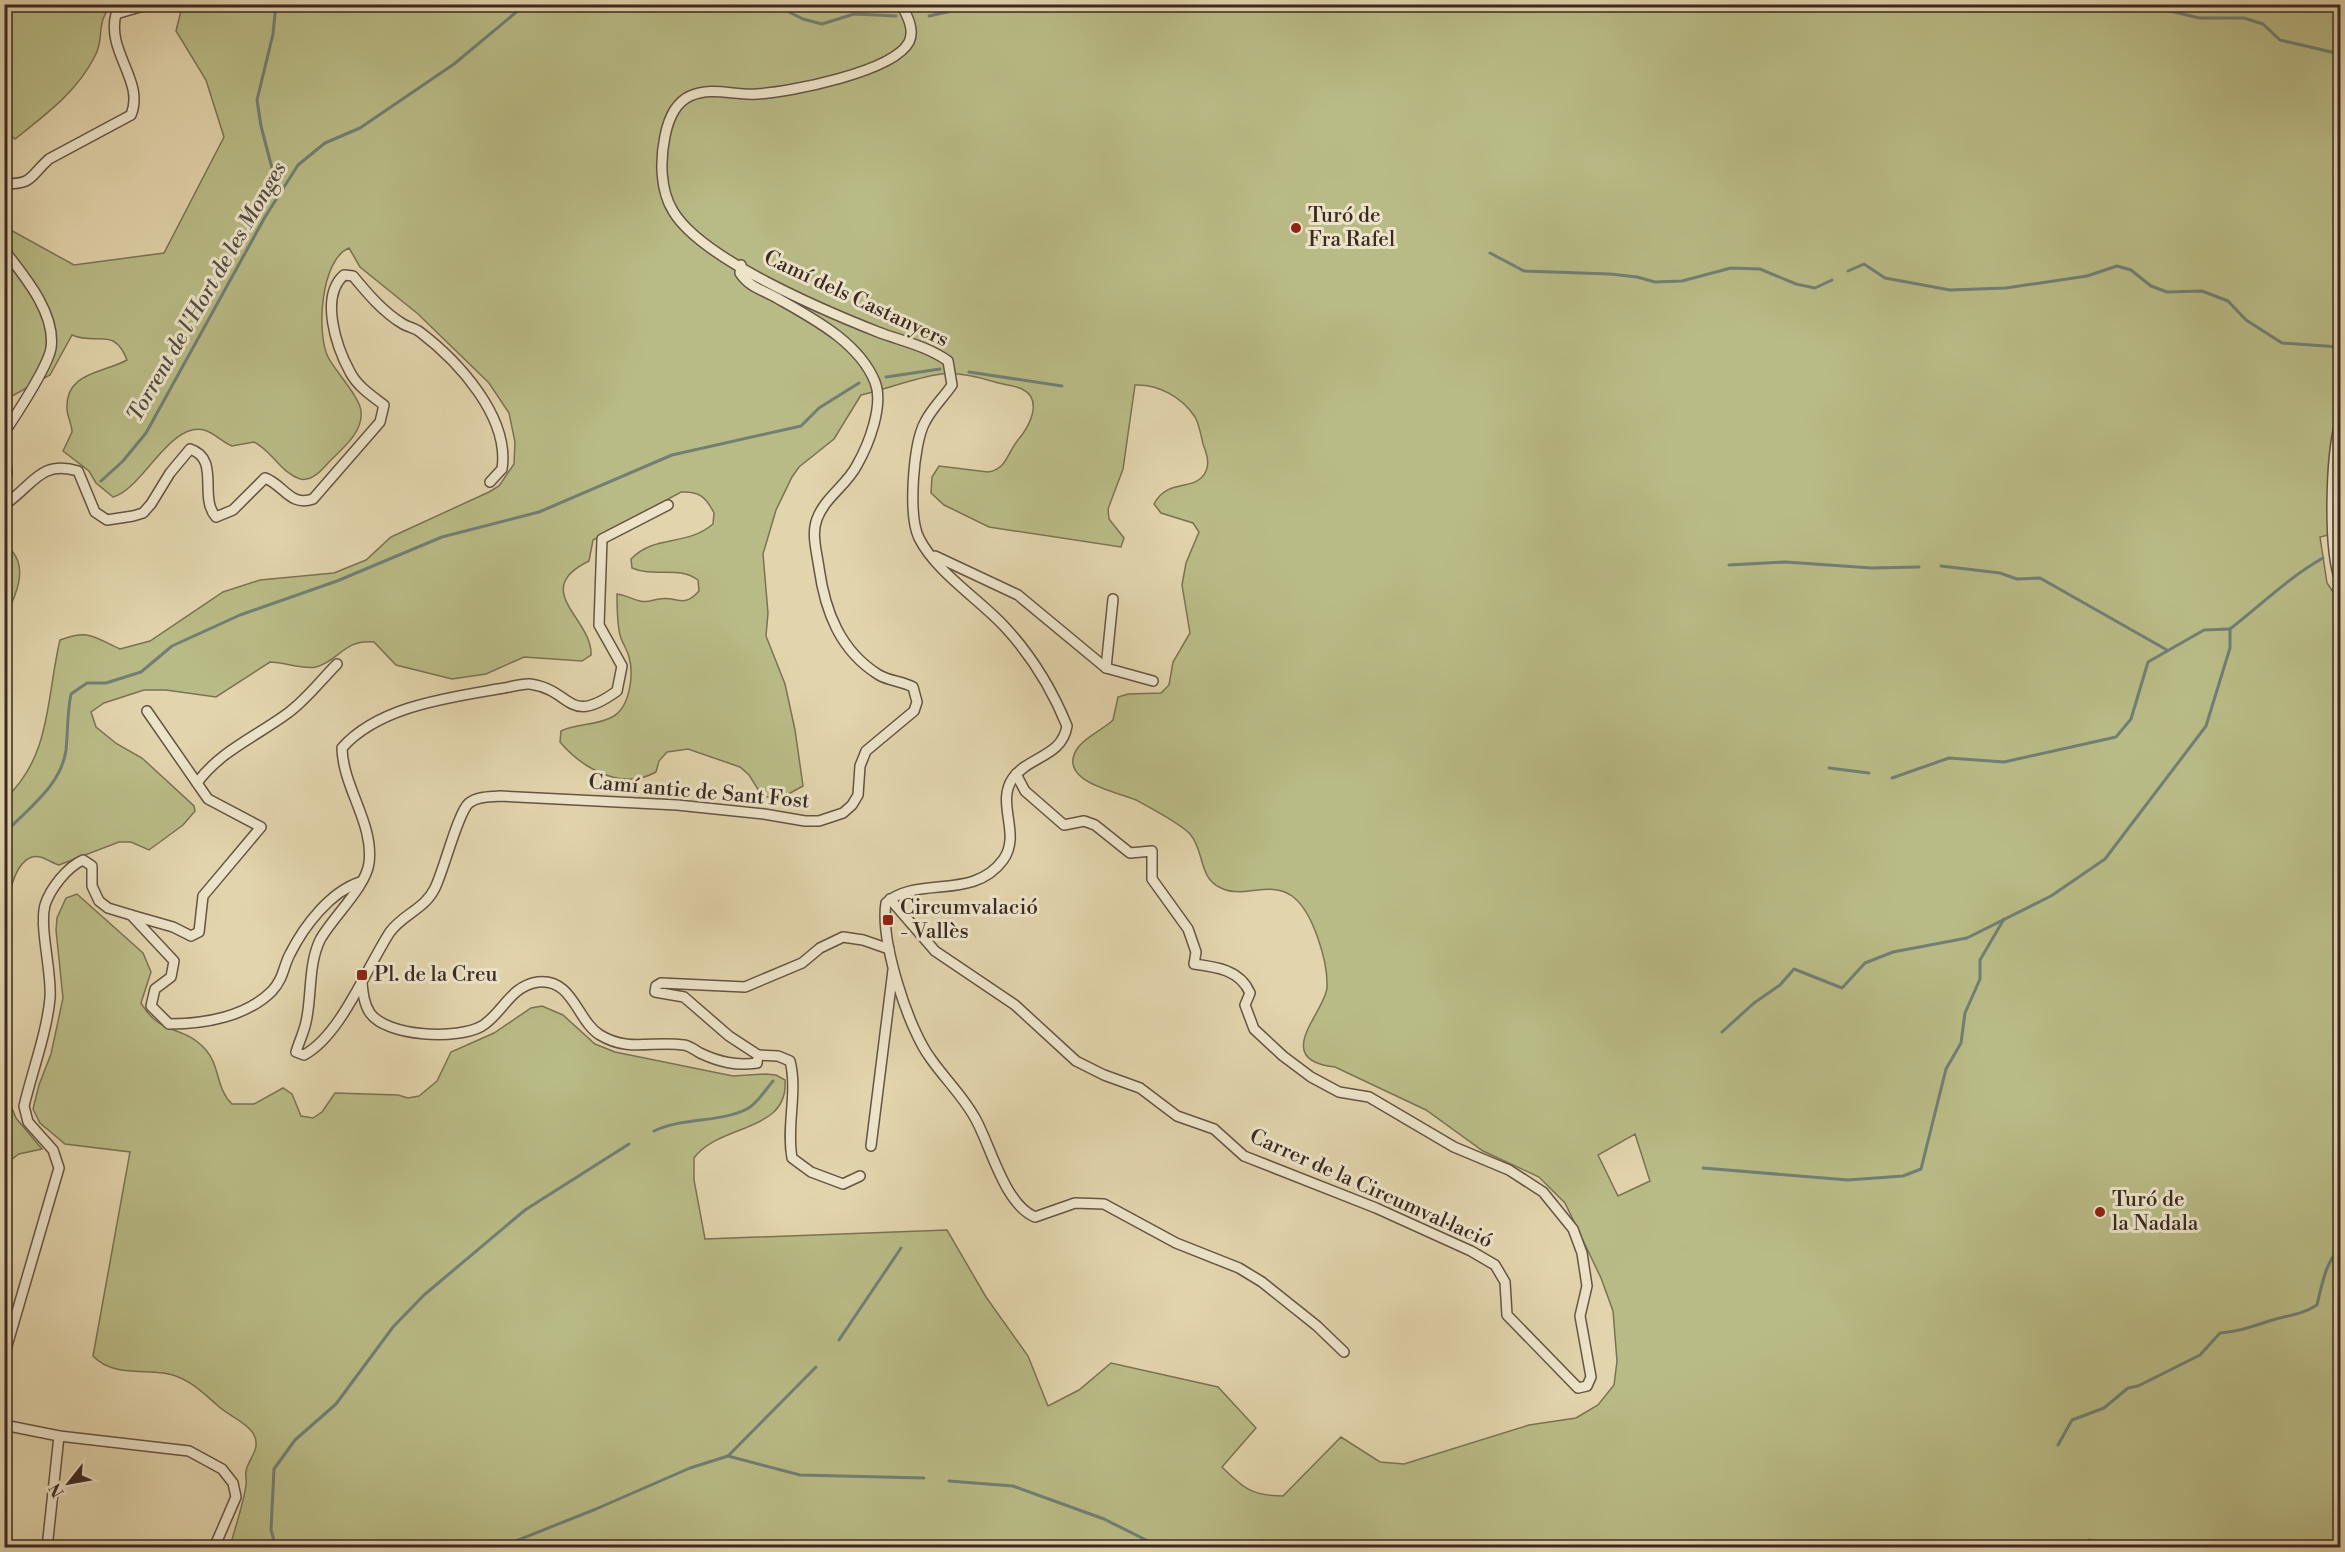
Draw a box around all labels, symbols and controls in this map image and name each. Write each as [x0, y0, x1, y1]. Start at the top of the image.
water label: Torrent de l'Hort de les Monges [121, 157, 293, 427]
place label: Turó de Fra Rafel [1308, 203, 1395, 253]
marker: Turó de Fra Rafel [1289, 221, 1303, 235]
street label: Camí dels Castanyers [759, 245, 953, 353]
street label: Camí antic de Sant Fost [587, 769, 811, 815]
place label: Circumvalació - Vallès [900, 895, 1038, 945]
marker: Circumvalació - Vallès [881, 913, 895, 927]
place label: Pl. de la Creu [374, 962, 498, 988]
marker: Pl. de la Creu [355, 968, 369, 982]
street label: Carrer de la Circumval·lació [1245, 1124, 1497, 1254]
place label: Turó de la Nadala [2112, 1187, 2199, 1237]
marker: Turó de la Nadala [2093, 1205, 2107, 1219]
north arrow [39, 1453, 99, 1513]
text: N [45, 1479, 69, 1501]

